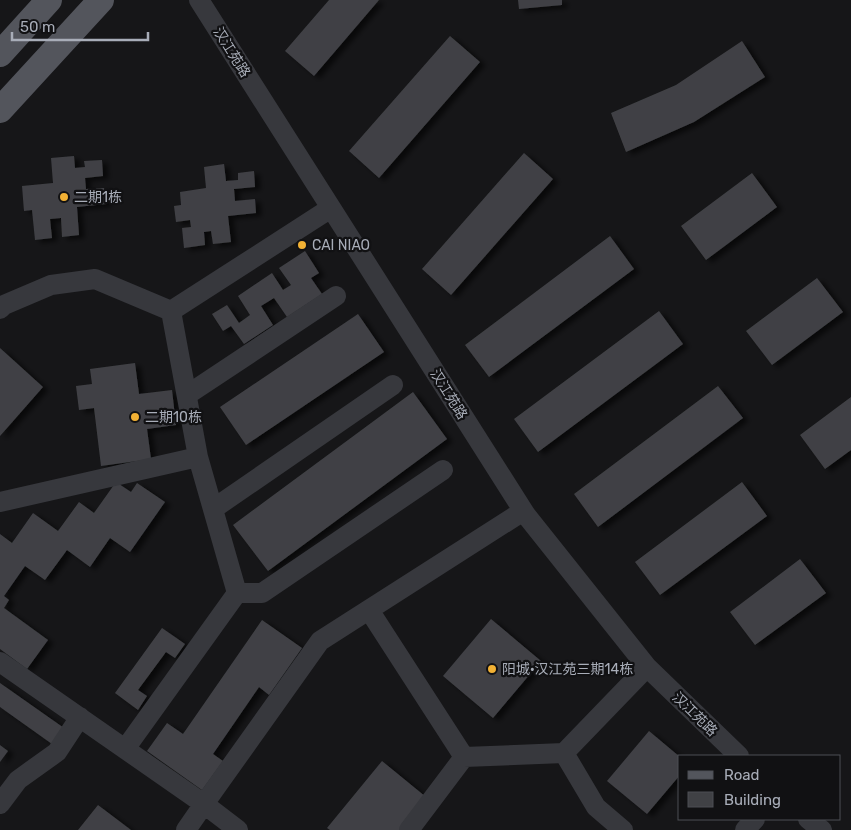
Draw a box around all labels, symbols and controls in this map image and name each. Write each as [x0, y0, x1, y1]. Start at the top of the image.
scale bar [12, 10, 149, 42]
text: 50 m [20, 18, 55, 36]
street label: 汉江苑路 [210, 24, 254, 81]
place label: 二期1栋 [74, 189, 122, 206]
marker: 二期1栋 [58, 191, 70, 203]
place label: CAI NIAO [312, 237, 370, 254]
marker: CAI NIAO [296, 239, 308, 251]
street label: 汉江苑路 [427, 366, 471, 423]
place label: 二期10栋 [145, 409, 202, 426]
marker: 二期10栋 [129, 411, 141, 423]
place label: 阳城·汉江苑三期14栋 [502, 661, 633, 678]
marker: 阳城·汉江苑三期14栋 [486, 663, 498, 675]
street label: 汉江苑路 [669, 689, 721, 740]
legend [678, 755, 841, 820]
text: Road [724, 766, 760, 784]
text: Building [724, 791, 781, 809]

